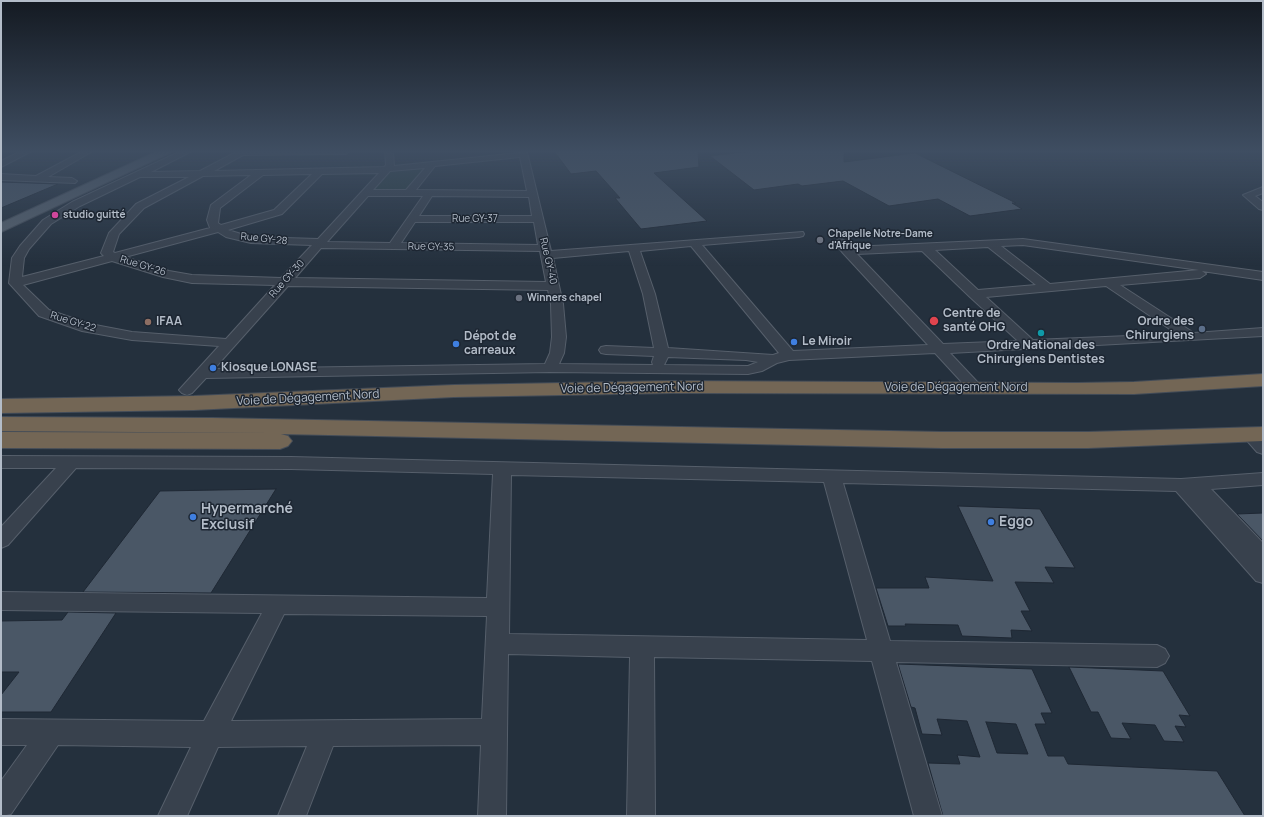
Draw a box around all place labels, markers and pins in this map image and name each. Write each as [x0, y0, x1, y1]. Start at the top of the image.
place label: studio guitté [63, 209, 125, 221]
marker: studio guitté [50, 210, 60, 220]
place label: Chapelle Notre-Dame d'Afrique [828, 228, 933, 252]
marker: Chapelle Notre-Dame d'Afrique [815, 235, 825, 245]
place label: Winners chapel [527, 292, 602, 304]
marker: Winners chapel [514, 293, 524, 303]
place label: Centre de santé OHG [943, 307, 1005, 335]
place label: IFAA [156, 315, 182, 329]
marker: Centre de santé OHG [928, 315, 940, 327]
place label: Ordre des Chirurgiens [1126, 315, 1194, 343]
marker: IFAA [143, 317, 153, 327]
marker: Ordre des Chirurgiens [1197, 324, 1207, 334]
marker: Ordre National des Chirurgiens Dentistes [1036, 328, 1046, 338]
place label: Dépot de carreaux [464, 330, 516, 358]
place label: Le Miroir [802, 335, 852, 349]
marker: Le Miroir [789, 337, 799, 347]
marker: Dépot de carreaux [451, 339, 461, 349]
place label: Ordre National des Chirurgiens Dentistes [977, 339, 1105, 367]
place label: Kiosque LONASE [221, 361, 317, 375]
marker: Kiosque LONASE [208, 363, 218, 373]
place label: Hypermarché Exclusif [201, 501, 293, 534]
marker: Hypermarché Exclusif [188, 512, 198, 522]
place label: Eggo [999, 514, 1033, 530]
marker: Eggo [986, 517, 996, 527]

